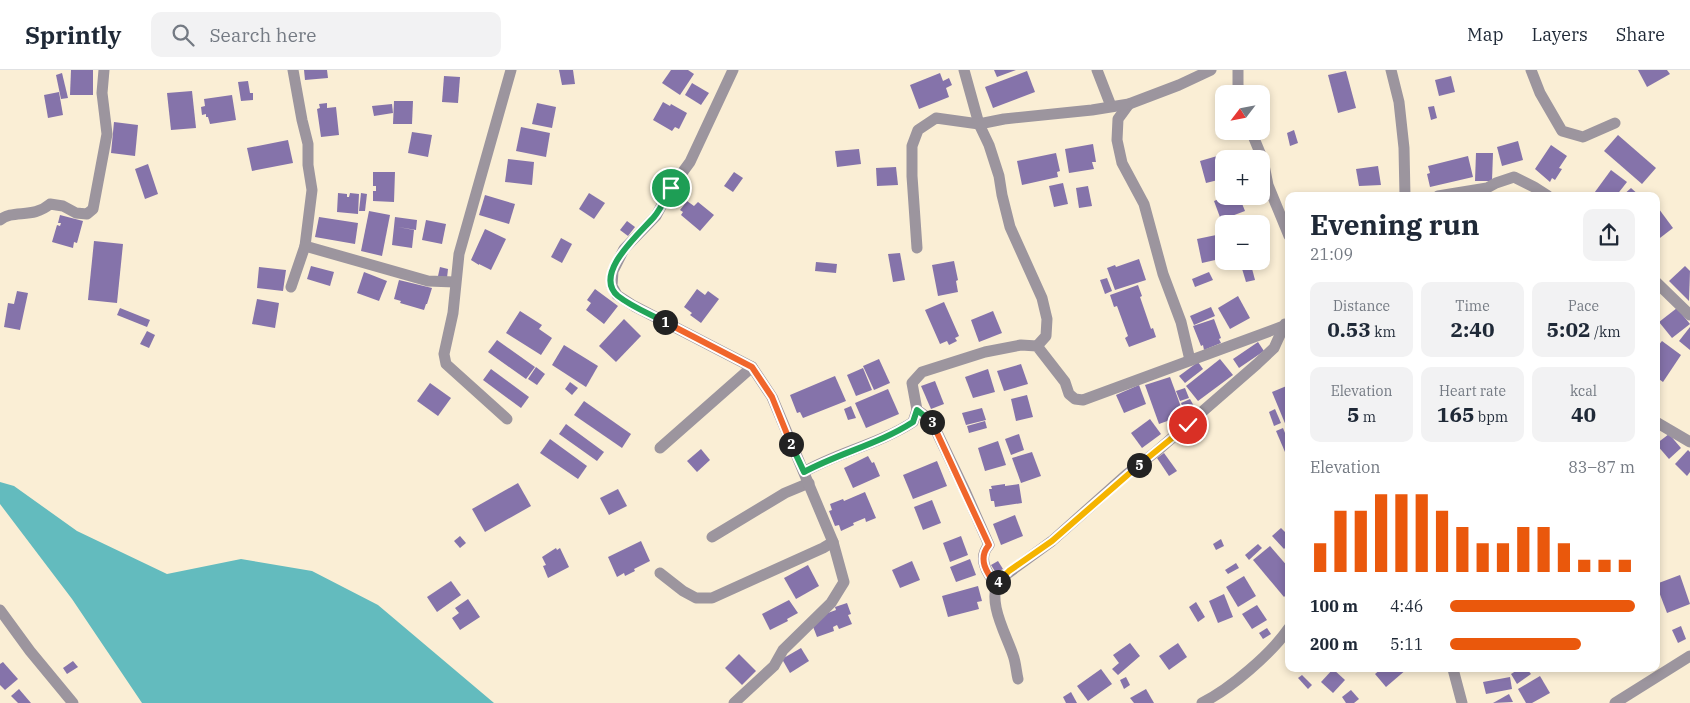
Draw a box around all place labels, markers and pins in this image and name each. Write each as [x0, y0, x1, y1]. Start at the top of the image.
pin [650, 167, 692, 209]
pin: 1 [652, 310, 678, 334]
pin [1167, 404, 1209, 446]
pin: 3 [920, 410, 944, 434]
pin: 2 [778, 432, 804, 456]
pin: 5 [1126, 452, 1152, 478]
pin: 4 [986, 570, 1010, 594]

